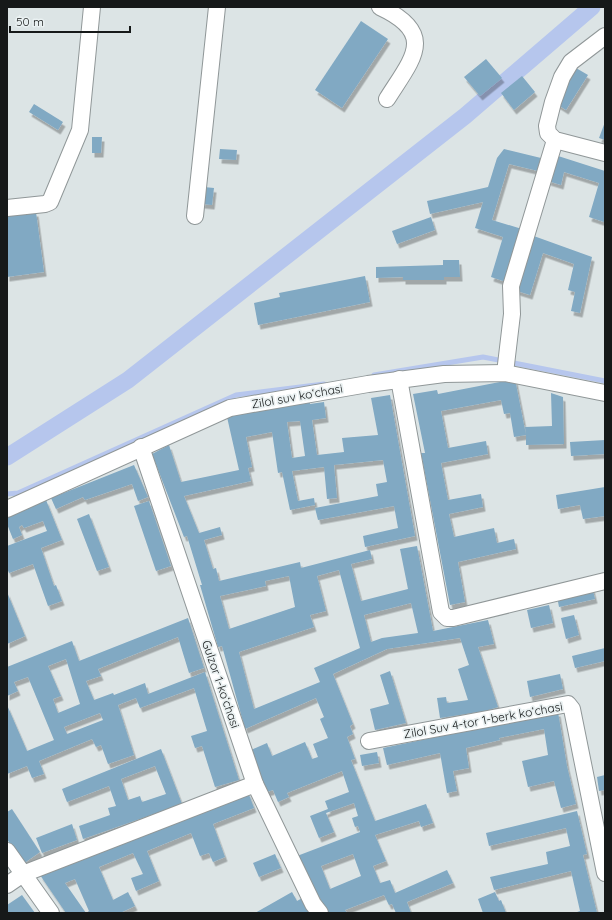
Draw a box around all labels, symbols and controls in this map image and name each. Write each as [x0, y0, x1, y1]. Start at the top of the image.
scale bar [10, 8, 130, 34]
text: 50 m [16, 14, 44, 29]
street label: Zilol suv koʻchasi [250, 381, 344, 411]
street label: Gulzor 1-koʻchasi [199, 638, 243, 730]
street label: Zilol Suv 4-tor 1-berk koʻchasi [402, 699, 564, 741]

